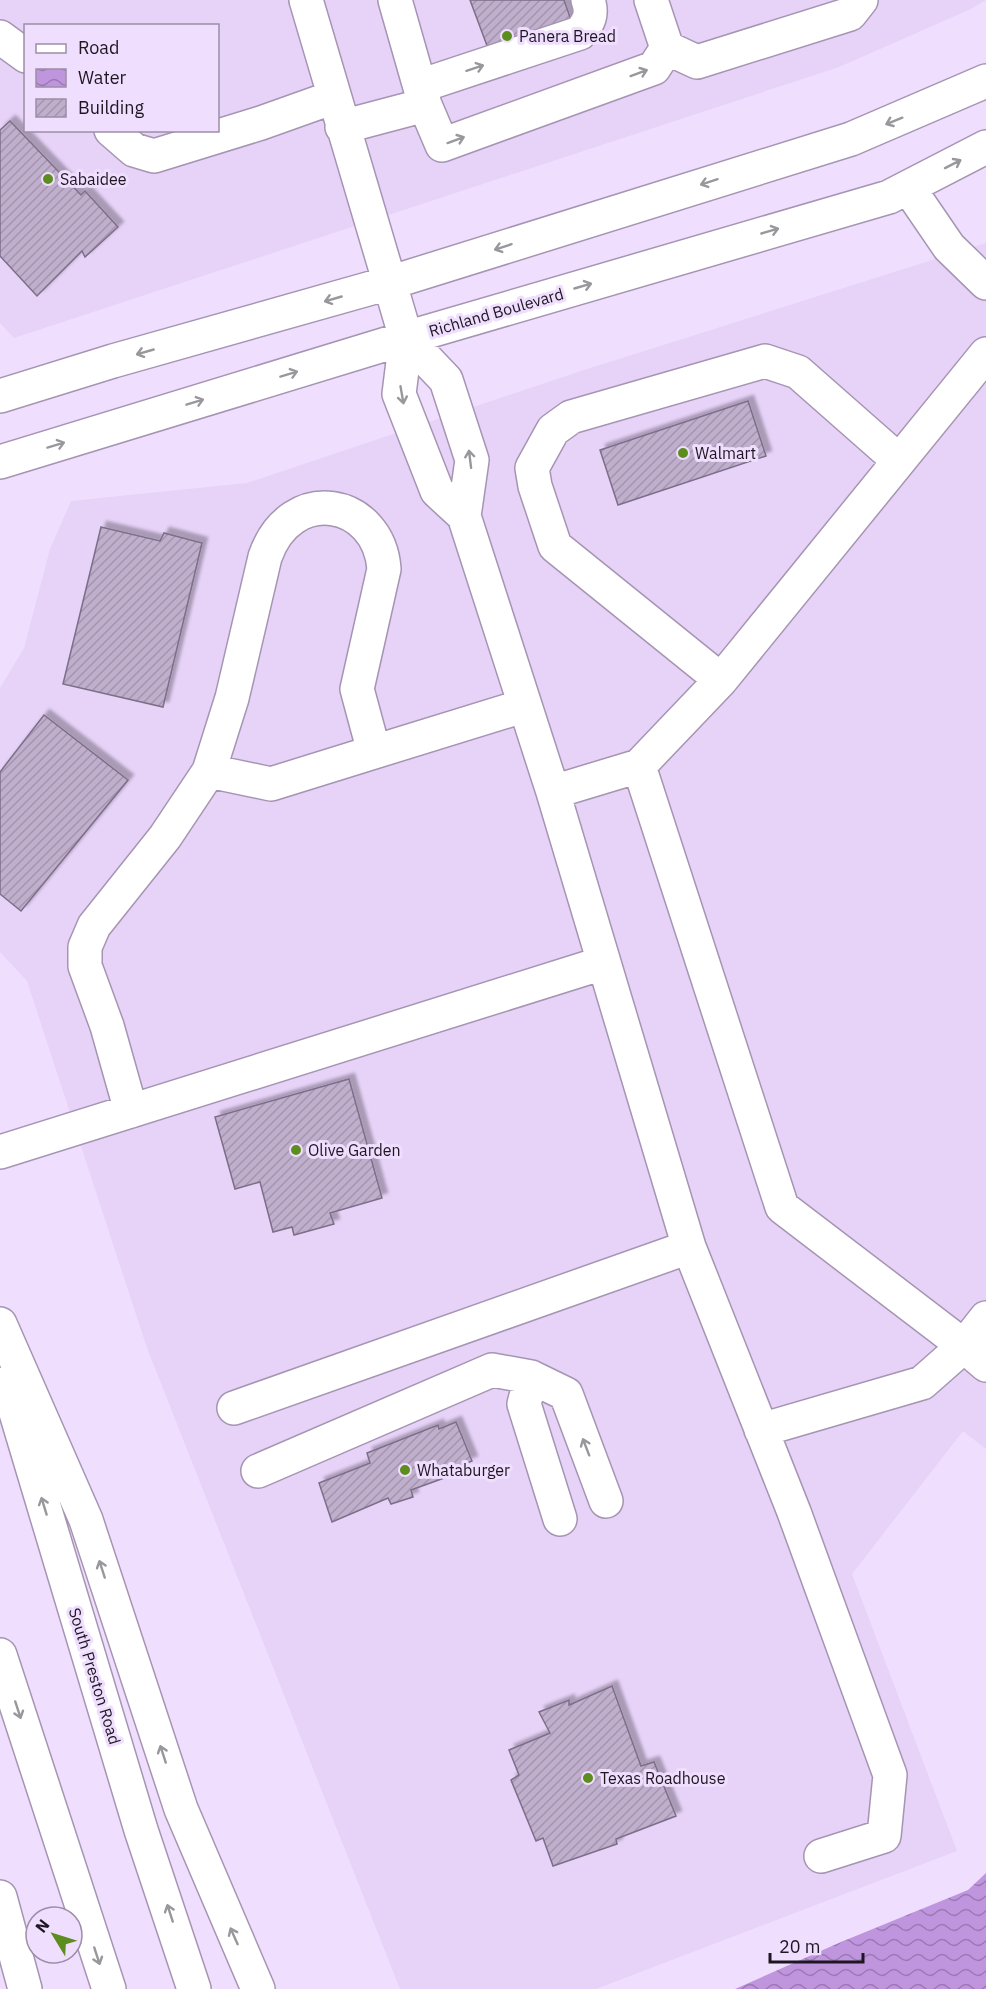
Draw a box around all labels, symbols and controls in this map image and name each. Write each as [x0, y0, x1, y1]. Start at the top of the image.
legend [24, 24, 219, 132]
place label: Panera Bread [519, 26, 616, 46]
marker: Panera Bread [500, 29, 514, 43]
text: Road [78, 36, 119, 59]
one-way arrow [465, 62, 484, 73]
text: Water [78, 66, 127, 89]
one-way arrow [629, 67, 648, 78]
text: Building [78, 96, 145, 119]
one-way arrow [885, 116, 904, 127]
one-way arrow [446, 133, 464, 144]
one-way arrow [943, 158, 961, 169]
place label: Sabaidee [60, 169, 127, 189]
marker: Sabaidee [41, 172, 55, 186]
one-way arrow [700, 177, 719, 188]
one-way arrow [761, 225, 780, 236]
one-way arrow [494, 242, 513, 253]
one-way arrow [573, 280, 592, 291]
street label: Richland Boulevard [426, 283, 566, 341]
one-way arrow [324, 294, 343, 305]
one-way arrow [136, 347, 155, 358]
one-way arrow [279, 368, 298, 379]
one-way arrow [396, 385, 407, 404]
one-way arrow [185, 396, 204, 407]
one-way arrow [46, 439, 65, 450]
place label: Walmart [695, 443, 756, 463]
marker: Walmart [676, 446, 690, 460]
one-way arrow [464, 449, 475, 469]
place label: Olive Garden [308, 1140, 401, 1160]
marker: Olive Garden [289, 1143, 303, 1157]
one-way arrow [579, 1438, 590, 1456]
place label: Whataburger [417, 1460, 510, 1480]
marker: Whataburger [398, 1463, 412, 1477]
one-way arrow [38, 1497, 49, 1516]
one-way arrow [96, 1560, 107, 1579]
street label: South Preston Road [65, 1605, 125, 1747]
one-way arrow [13, 1700, 24, 1719]
one-way arrow [157, 1745, 168, 1764]
place label: Texas Roadhouse [600, 1768, 726, 1788]
marker: Texas Roadhouse [581, 1771, 595, 1785]
one-way arrow [164, 1904, 175, 1923]
north arrow [24, 1905, 84, 1965]
text: N [31, 1915, 54, 1936]
scale bar [770, 1926, 863, 1964]
one-way arrow [228, 1927, 239, 1945]
text: 20 m [779, 1935, 821, 1958]
one-way arrow [93, 1946, 104, 1965]

